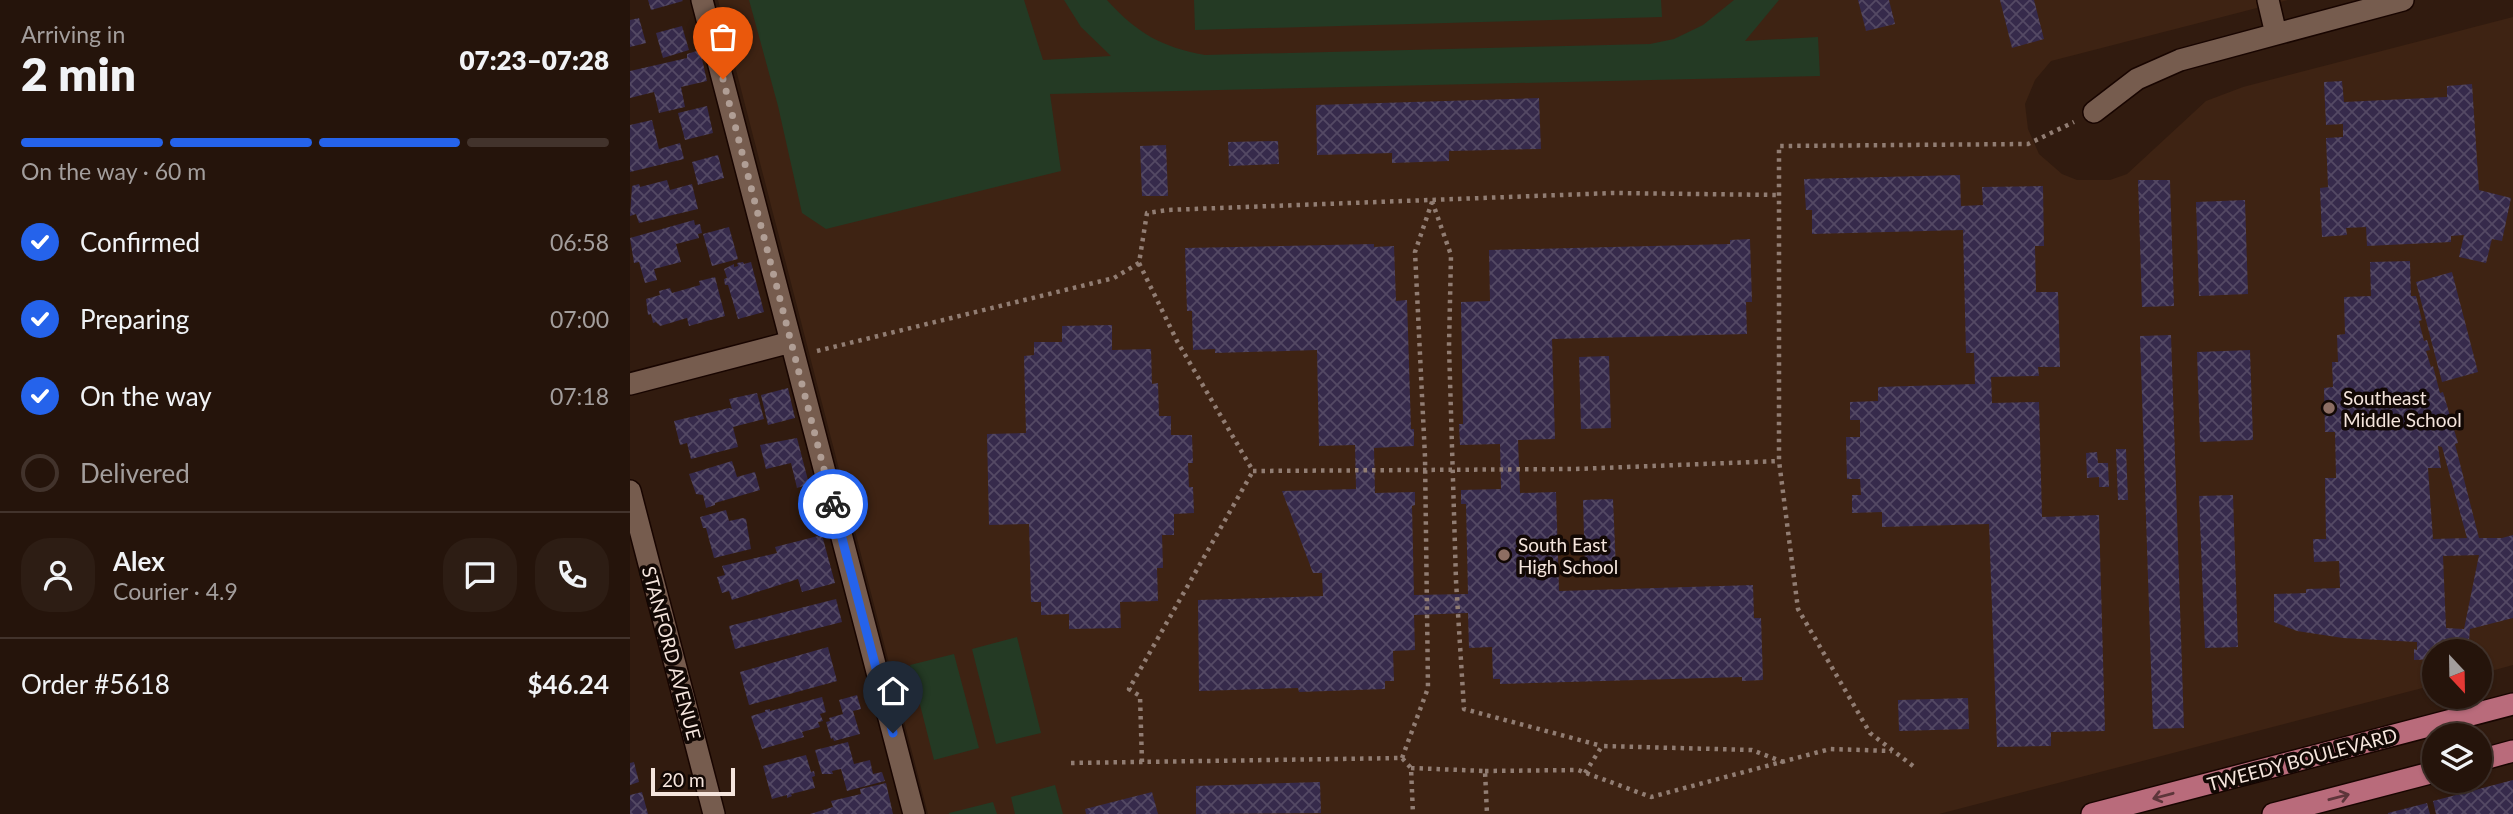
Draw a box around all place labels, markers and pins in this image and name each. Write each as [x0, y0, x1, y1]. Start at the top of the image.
pin [693, 7, 753, 79]
place label: Southeast Middle School [2343, 386, 2462, 431]
marker: Southeast Middle School [2321, 400, 2337, 416]
place label: South East High School [1518, 533, 1618, 578]
marker: South East High School [1496, 547, 1512, 563]
pin [863, 661, 923, 733]

